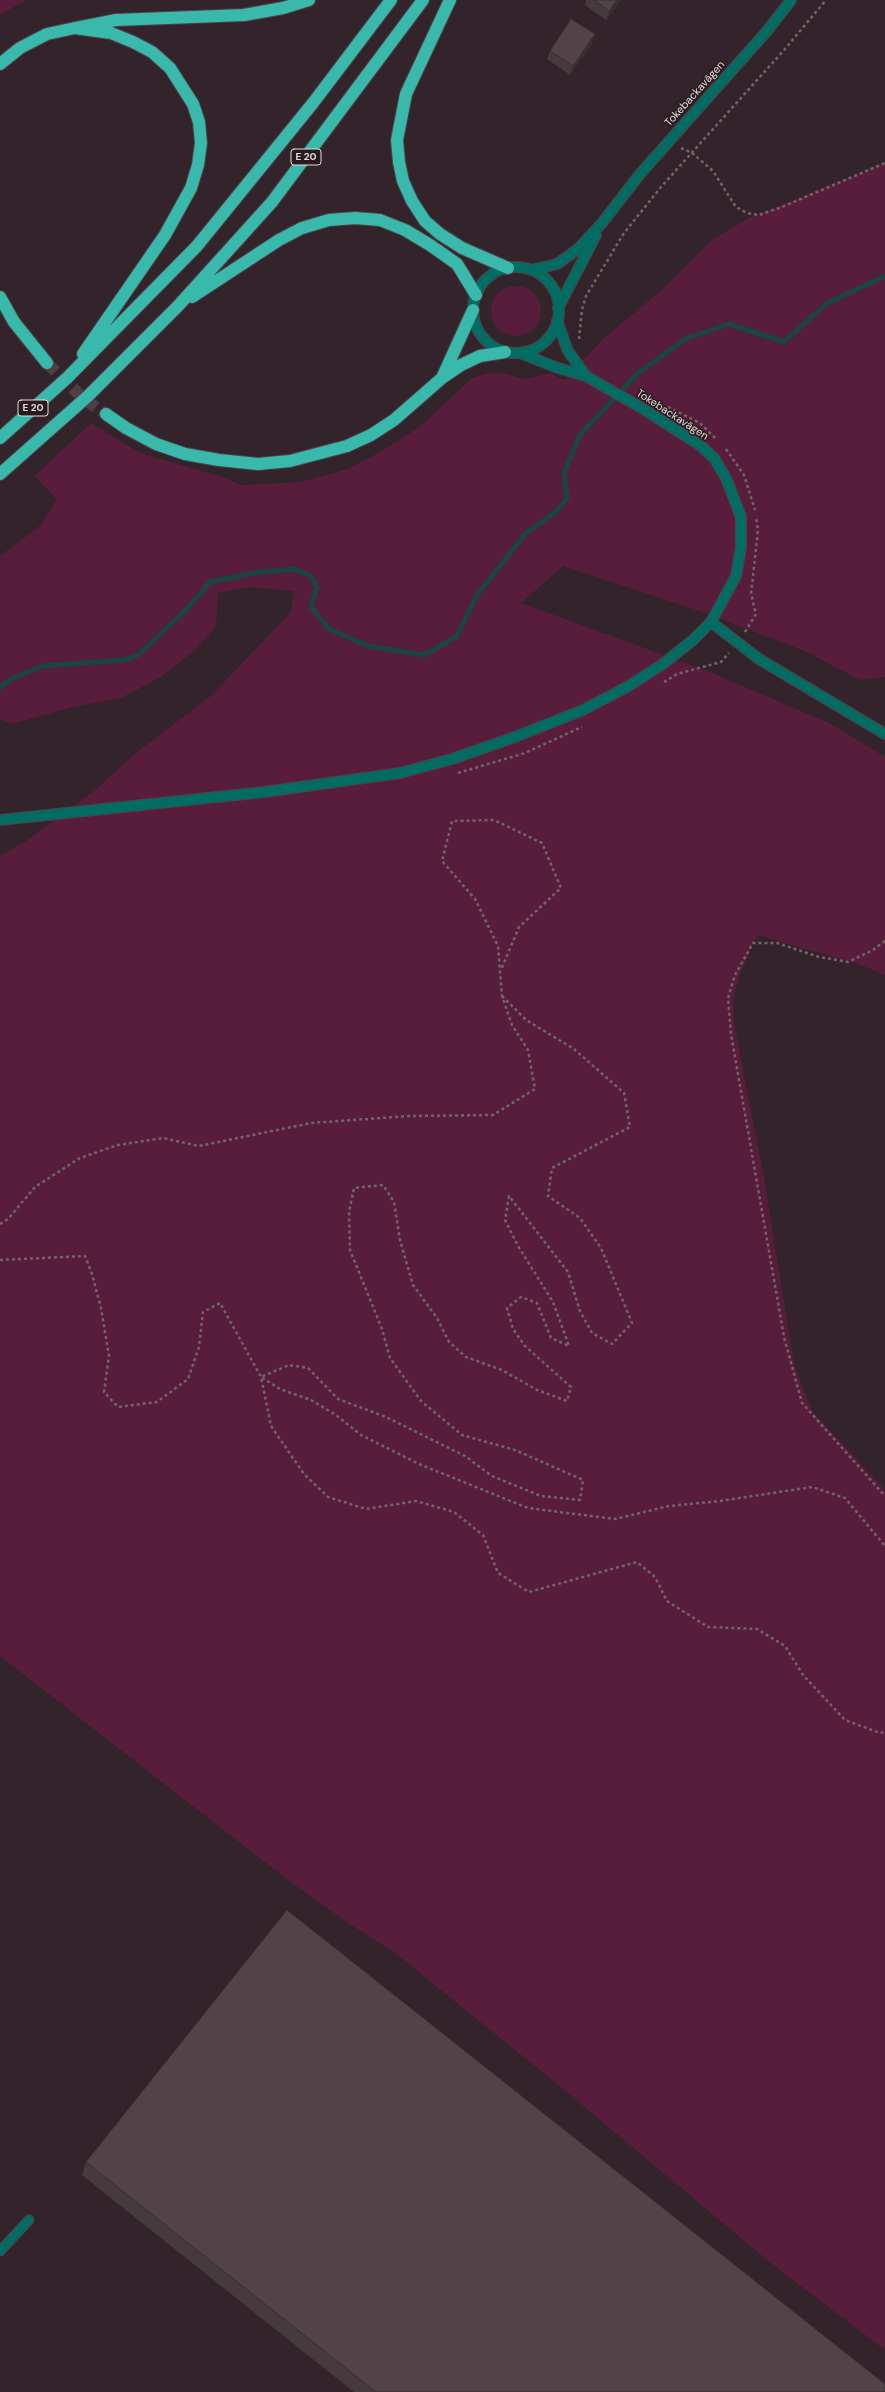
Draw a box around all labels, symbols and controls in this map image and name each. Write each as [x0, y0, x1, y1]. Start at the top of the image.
street label: Tokebackavägen [662, 59, 728, 129]
road number: E 20 [291, 149, 321, 165]
street label: Tokebackavägen [633, 387, 711, 443]
road number: E 20 [18, 400, 48, 416]

